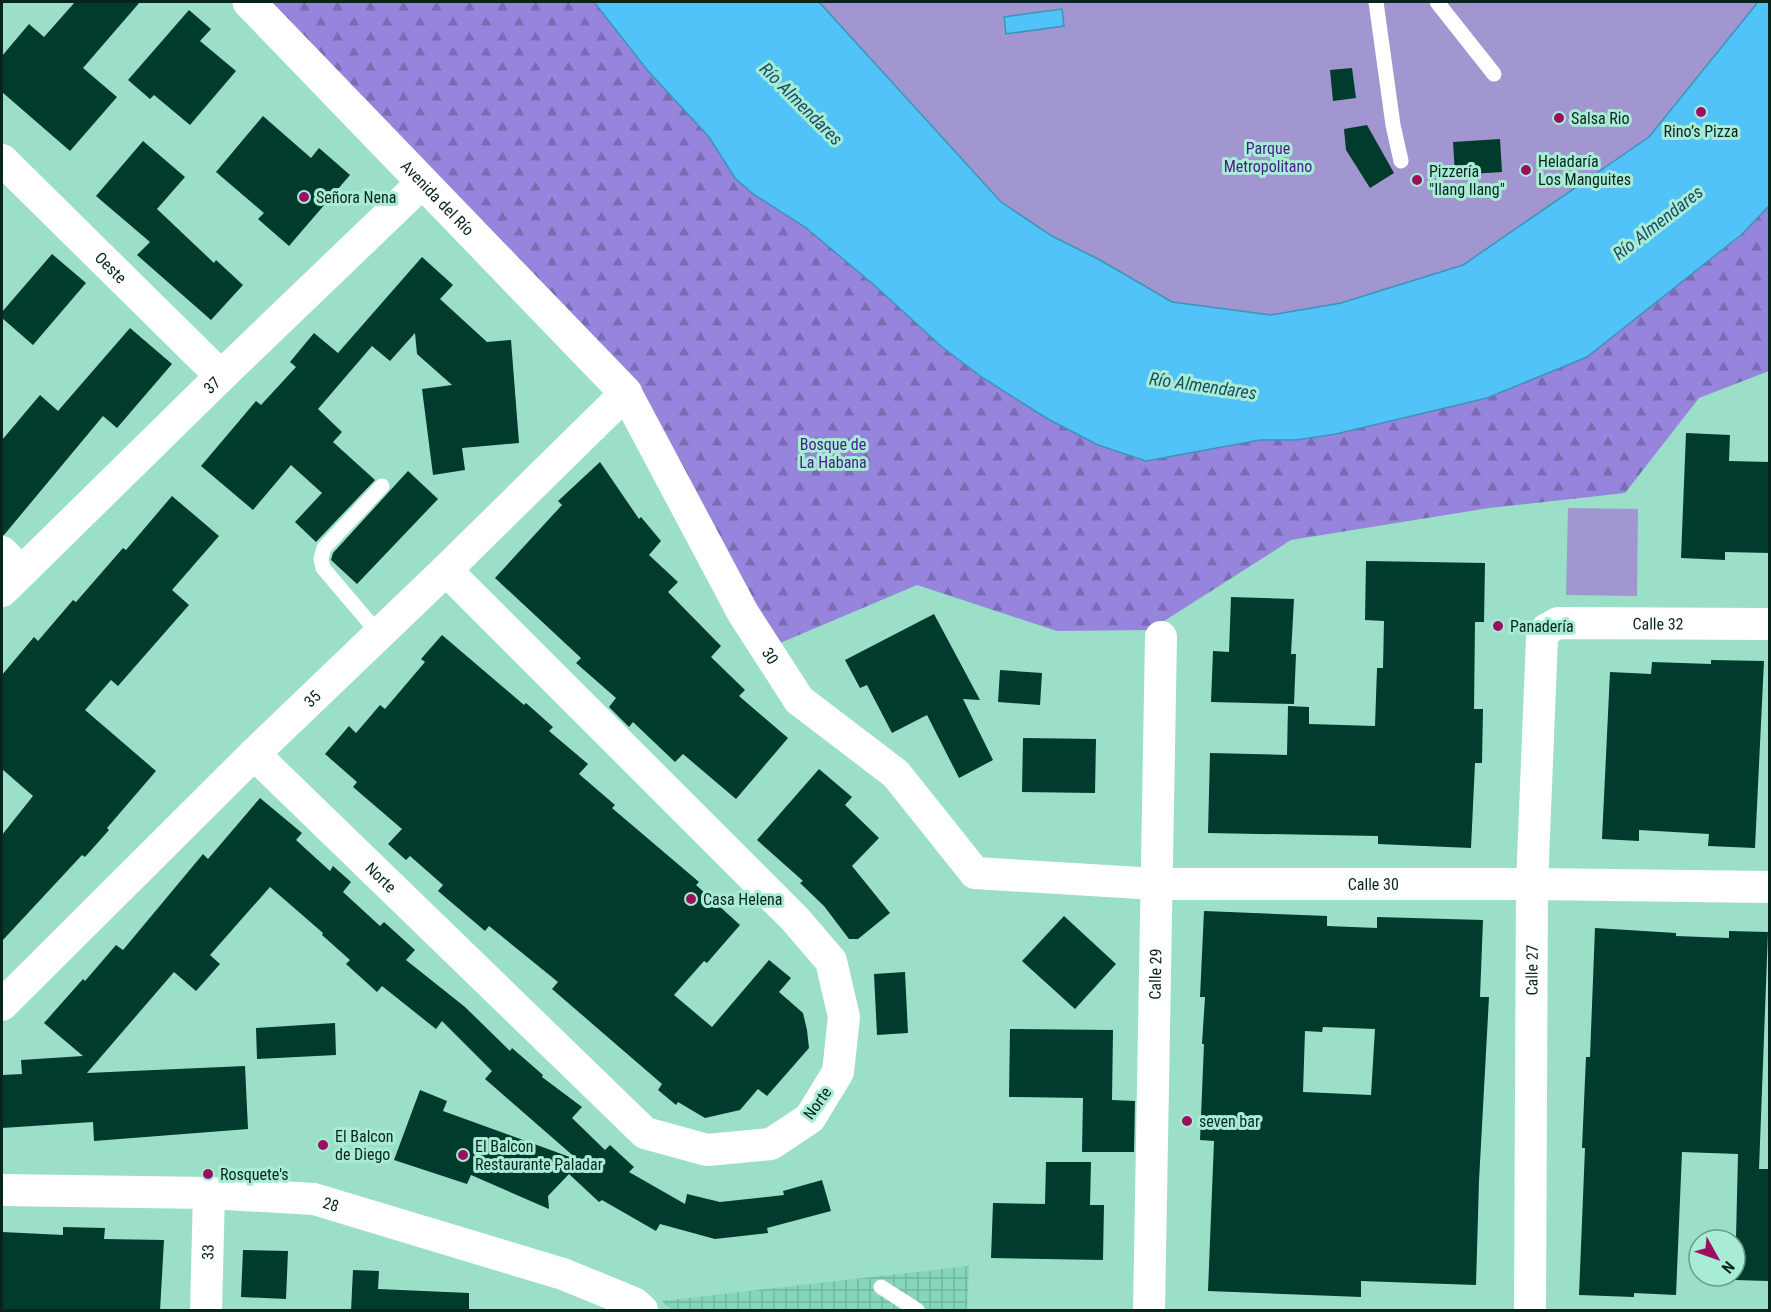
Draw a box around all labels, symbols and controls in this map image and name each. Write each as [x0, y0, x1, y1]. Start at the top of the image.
water label: Río Almendares [756, 58, 847, 149]
marker: Rino’s Pizza [1694, 105, 1708, 119]
place label: Salsa Rio [1571, 109, 1629, 128]
marker: Salsa Rio [1552, 111, 1566, 125]
place label: Rino’s Pizza [1664, 122, 1738, 141]
park label: Parque Metropolitano [1224, 139, 1312, 176]
place label: Heladaría Los Manguites [1538, 152, 1631, 189]
street label: Avenida del Río [397, 157, 478, 240]
place label: Pizzería "Ilang Ilang" [1429, 162, 1505, 199]
marker: Heladaría Los Manguites [1519, 163, 1533, 177]
marker: Pizzería "Ilang Ilang" [1410, 173, 1424, 187]
water label: Río Almendares [1609, 181, 1707, 264]
place label: Señora Nena [316, 188, 396, 207]
marker: Señora Nena [297, 190, 311, 204]
street label: Oeste [91, 248, 130, 287]
water label: Río Almendares [1148, 368, 1258, 403]
street label: 37 [200, 373, 225, 398]
park label: Bosque de La Habana [799, 435, 867, 472]
street label: Calle 32 [1632, 614, 1684, 634]
place label: Panadería [1510, 617, 1574, 636]
marker: Panadería [1491, 619, 1505, 633]
street label: 30 [758, 644, 782, 668]
street label: 35 [300, 686, 325, 711]
street label: Norte [361, 858, 400, 897]
street label: Calle 30 [1348, 875, 1399, 894]
place label: Casa Helena [703, 890, 782, 909]
marker: Casa Helena [684, 892, 698, 906]
street label: Calle 27 [1522, 944, 1542, 996]
street label: Calle 29 [1146, 948, 1165, 1000]
street label: Norte [799, 1083, 836, 1123]
place label: seven bar [1199, 1112, 1260, 1131]
marker: seven bar [1180, 1114, 1194, 1128]
place label: El Balcon de Diego [335, 1127, 394, 1164]
place label: El Balcon Restaurante Paladar [475, 1137, 603, 1174]
marker: El Balcon de Diego [316, 1138, 330, 1152]
marker: El Balcon Restaurante Paladar [456, 1148, 470, 1162]
place label: Rosquete's [220, 1165, 289, 1184]
marker: Rosquete's [201, 1167, 215, 1181]
street label: 28 [321, 1193, 341, 1216]
north arrow [1687, 1228, 1747, 1288]
street label: 33 [198, 1244, 218, 1260]
text: N [1718, 1257, 1739, 1277]

